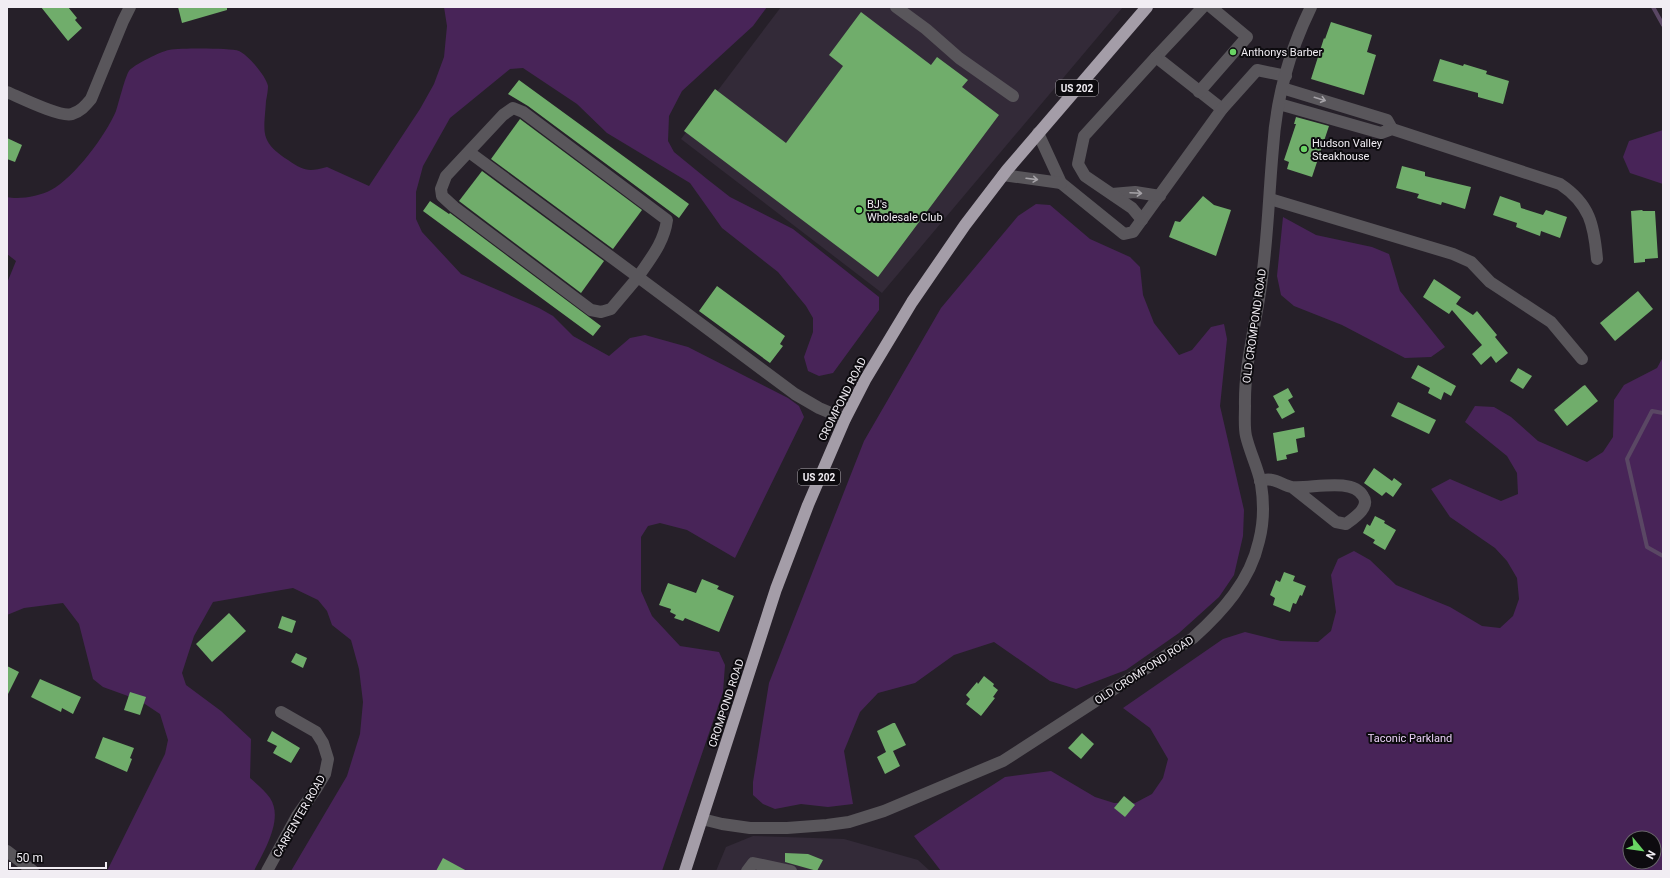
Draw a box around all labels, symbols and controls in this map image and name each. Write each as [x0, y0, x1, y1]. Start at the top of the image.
place label: Anthonys Barber [1241, 46, 1322, 59]
marker: Anthonys Barber [1228, 47, 1238, 57]
road number: US 202 [1056, 80, 1098, 96]
one-way arrow [1313, 96, 1326, 103]
place label: Hudson Valley Steakhouse [1312, 137, 1383, 163]
marker: Hudson Valley Steakhouse [1299, 144, 1309, 154]
one-way arrow [1025, 175, 1038, 183]
one-way arrow [1129, 189, 1142, 197]
place label: BJ's Wholesale Club [867, 198, 943, 224]
marker: BJ's Wholesale Club [854, 205, 864, 215]
street label: OLD CROMPOND ROAD [1240, 268, 1269, 384]
street label: CROMPOND ROAD [816, 355, 869, 443]
road number: US 202 [798, 469, 840, 485]
street label: OLD CROMPOND ROAD [1092, 634, 1196, 707]
street label: CROMPOND ROAD [706, 657, 747, 749]
park label: Taconic Parkland [1368, 732, 1452, 745]
street label: CARPENTER ROAD [271, 773, 328, 860]
north arrow [1622, 830, 1662, 870]
scale bar [10, 844, 106, 870]
text: N [1643, 848, 1658, 861]
text: 50 m [16, 851, 43, 865]

